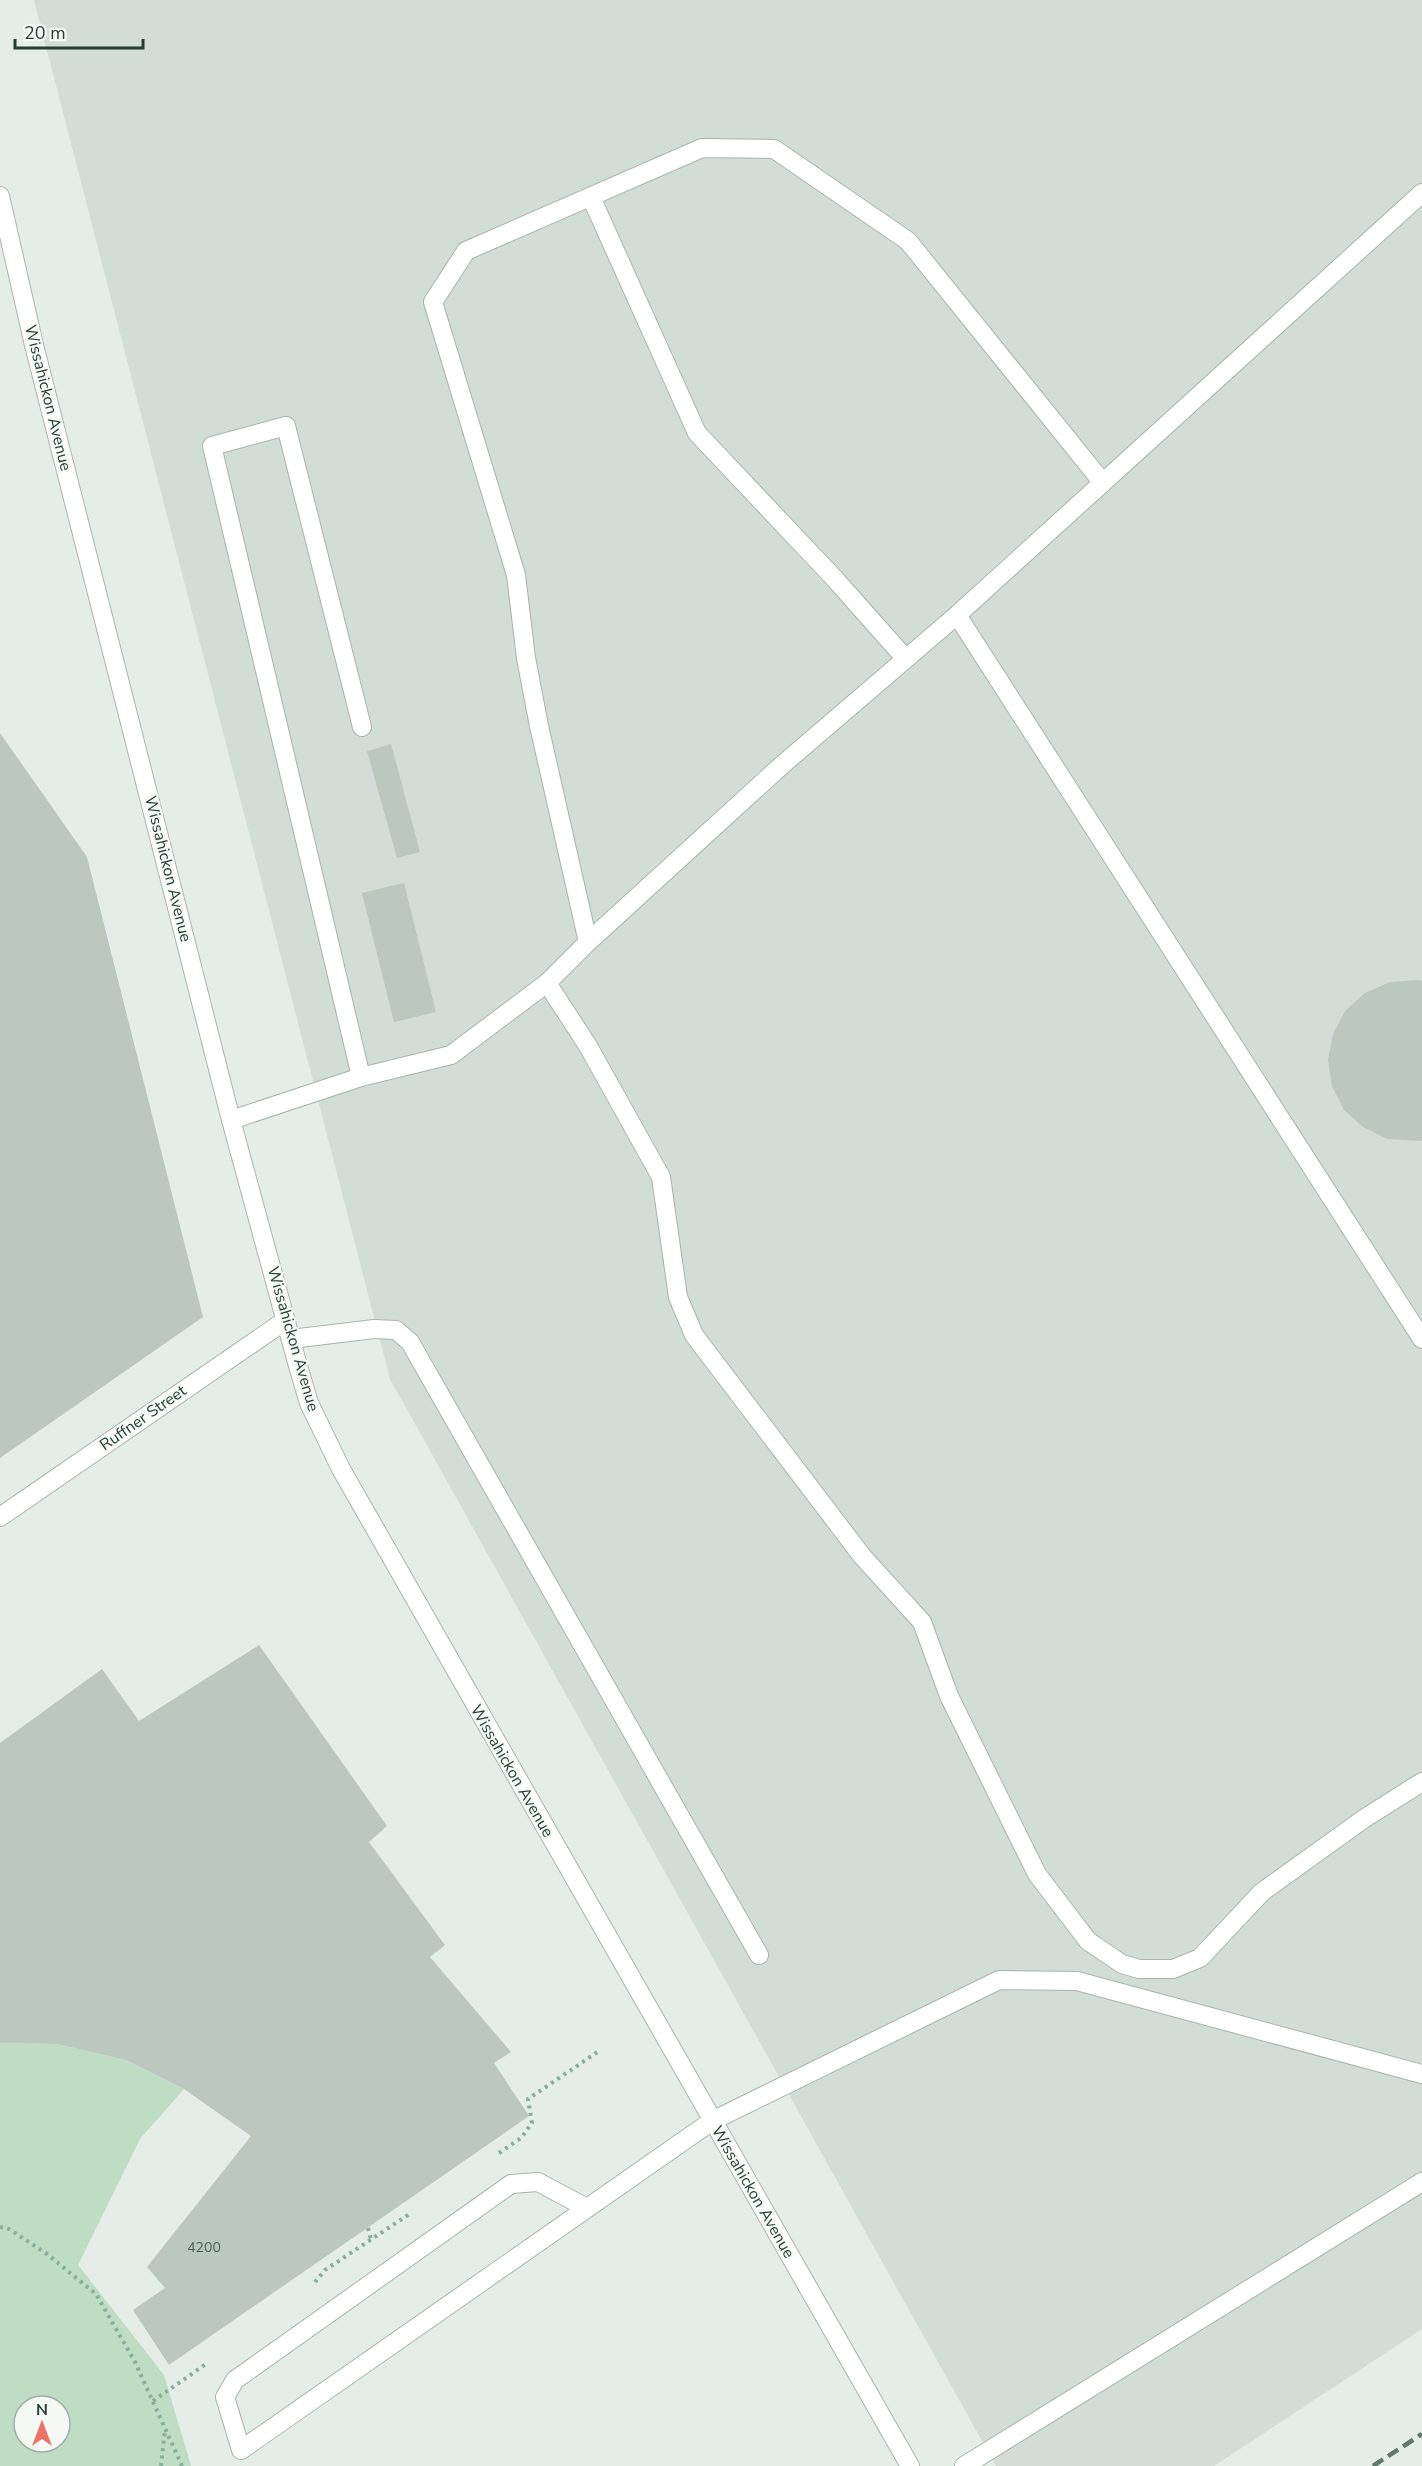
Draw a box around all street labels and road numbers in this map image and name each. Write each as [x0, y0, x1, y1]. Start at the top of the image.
street label: Wissahickon Avenue [19, 323, 77, 473]
street label: Wissahickon Avenue [139, 794, 197, 944]
street label: Wissahickon Avenue [262, 1264, 324, 1414]
street label: Ruffner Street [95, 1380, 191, 1456]
street label: Wissahickon Avenue [465, 1701, 559, 1841]
street label: Wissahickon Avenue [706, 2122, 800, 2262]

